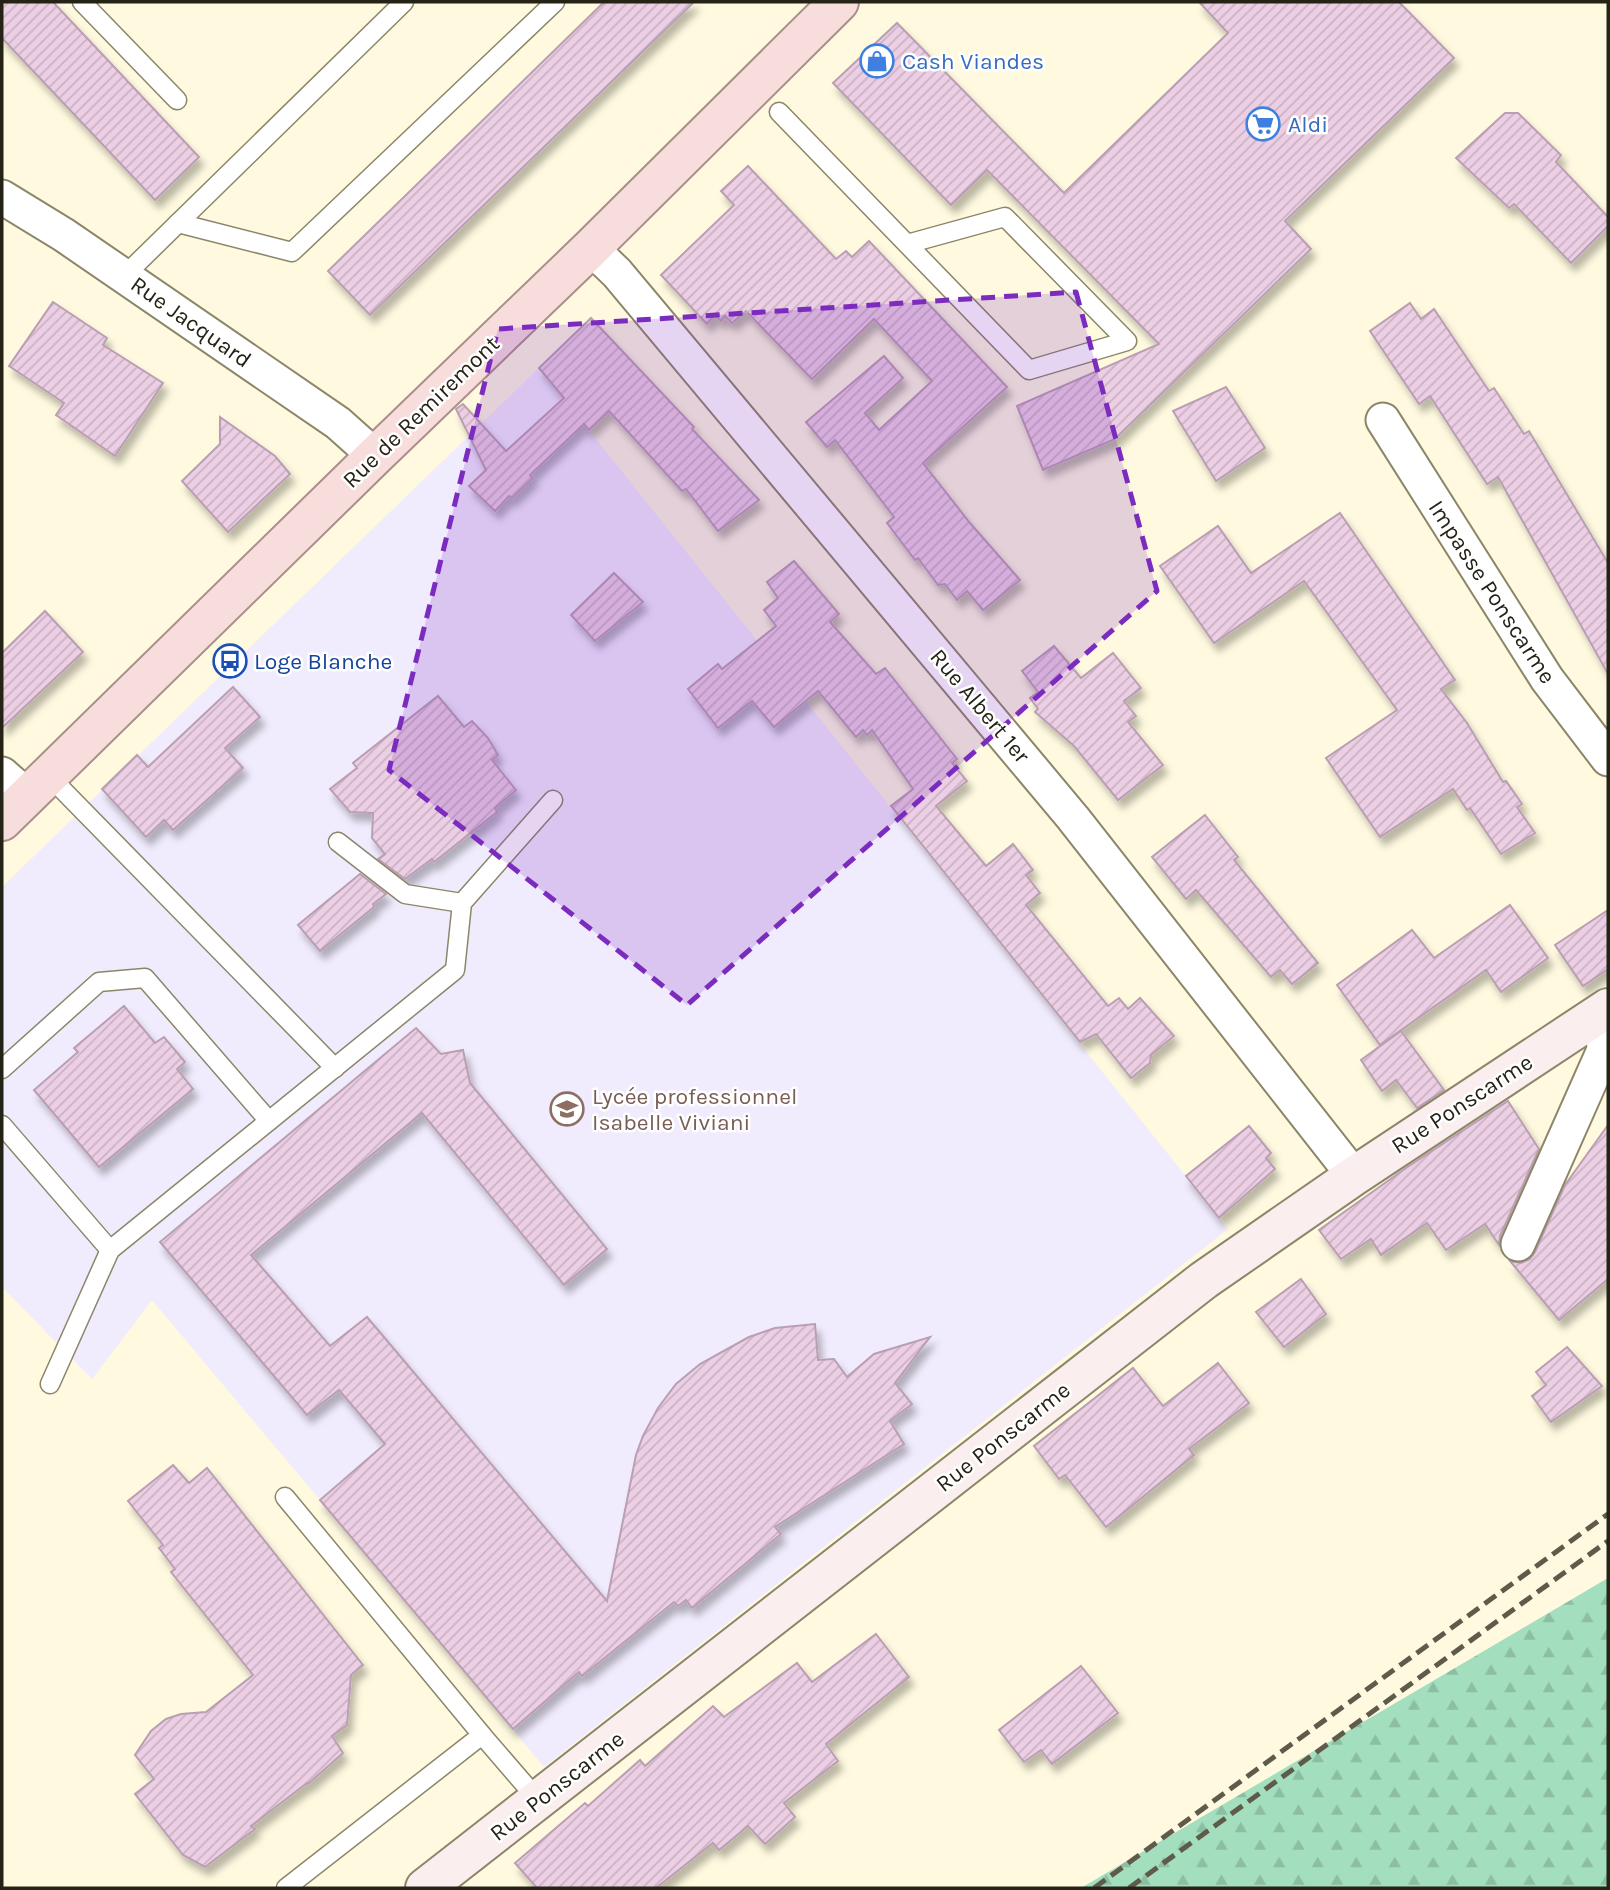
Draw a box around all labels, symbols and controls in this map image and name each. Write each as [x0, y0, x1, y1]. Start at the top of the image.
shop icon: Cash Viandes [858, 42, 896, 80]
place label: Cash Viandes [902, 48, 1044, 75]
supermarket icon: Aldi [1244, 105, 1282, 143]
place label: Aldi [1288, 111, 1328, 138]
street label: Rue Jacquard [125, 270, 257, 374]
street label: Rue de Remiremont [337, 330, 505, 494]
street label: Impasse Ponscarme [1423, 495, 1561, 689]
bus stop icon: Loge Blanche [211, 642, 249, 680]
street label: Rue Albert 1er [924, 643, 1036, 769]
place label: Loge Blanche [254, 648, 392, 675]
street label: Rue Ponscarme [1386, 1048, 1538, 1160]
place label: Lycée professionnel Isabelle Viviani [592, 1083, 797, 1136]
school or university icon: Lycée professionnel Isabelle Viviani [548, 1090, 586, 1128]
street label: Rue Ponscarme [931, 1376, 1075, 1498]
street label: Rue Ponscarme [485, 1725, 629, 1847]

